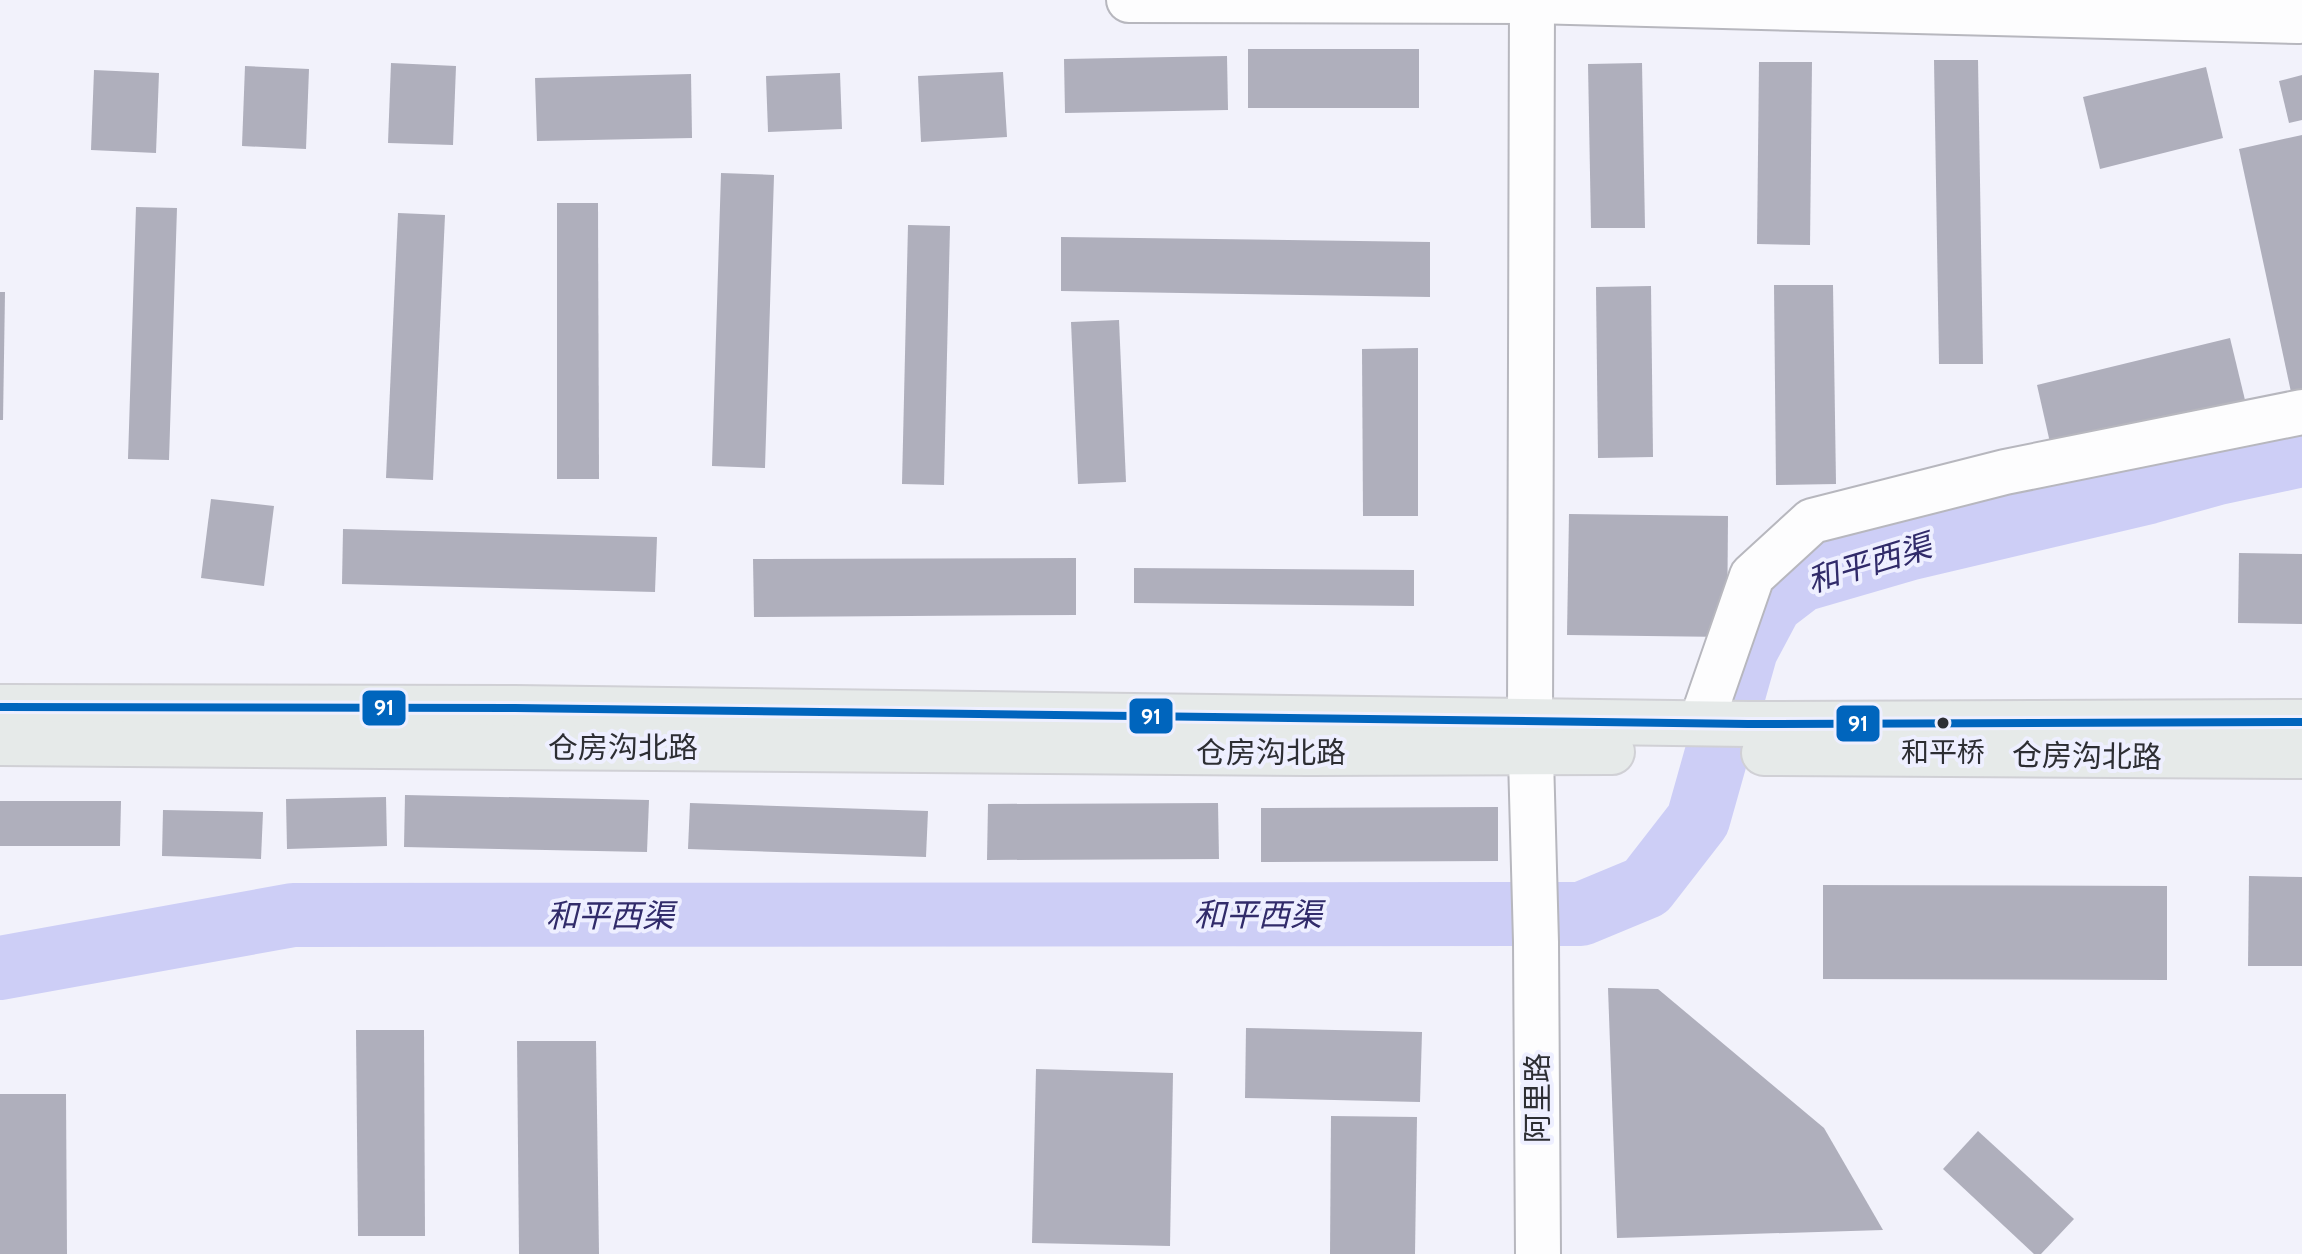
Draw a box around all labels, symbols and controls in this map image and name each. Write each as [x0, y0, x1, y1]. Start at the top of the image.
water label: 和平西渠 [1802, 524, 1940, 600]
line badge: 91 [361, 689, 407, 727]
text: 91 [374, 694, 394, 721]
line badge: 91 [1128, 697, 1174, 735]
text: 91 [1141, 703, 1161, 730]
line badge: 91 [1835, 704, 1881, 743]
text: 91 [1848, 710, 1868, 737]
marker: 和平桥 [1935, 715, 1951, 731]
street label: 仓房沟北路 [548, 729, 698, 766]
street label: 仓房沟北路 [1196, 734, 1346, 771]
place label: 和平桥 [1901, 735, 1985, 769]
street label: 仓房沟北路 [2012, 736, 2162, 776]
water label: 和平西渠 [1194, 895, 1326, 934]
water label: 和平西渠 [546, 896, 678, 935]
street label: 阿里路 [1519, 1053, 1556, 1143]

